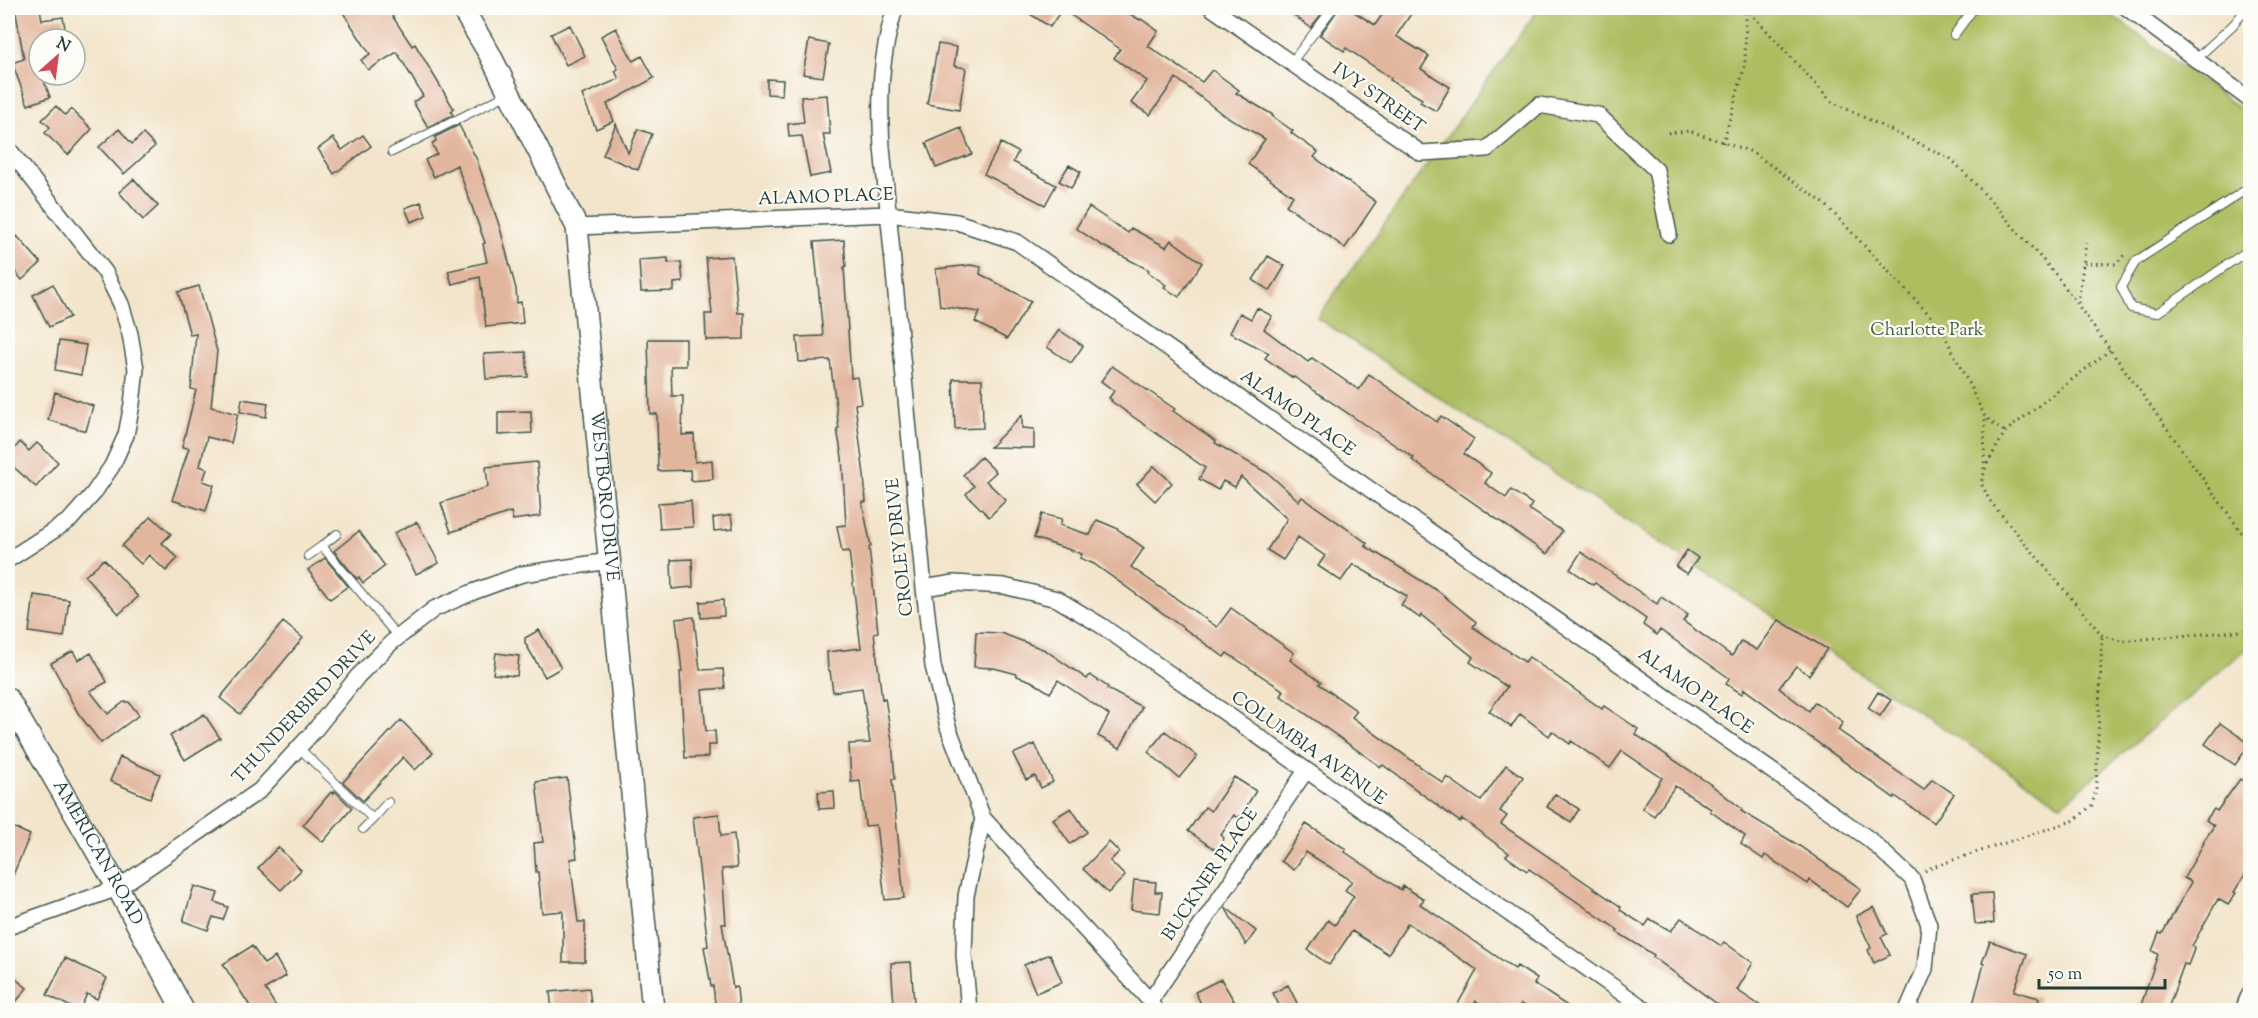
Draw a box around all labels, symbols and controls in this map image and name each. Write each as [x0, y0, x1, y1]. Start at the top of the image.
north arrow [27, 27, 87, 87]
text: N [52, 33, 74, 59]
street label: IVY STREET [1326, 57, 1430, 141]
street label: ALAMO PLACE [758, 183, 894, 213]
park label: Charlotte Park [1870, 318, 1984, 344]
street label: ALAMO PLACE [1234, 364, 1360, 464]
street label: WESTBORO DRIVE [582, 410, 624, 583]
street label: CROLEY DRIVE [881, 476, 921, 618]
street label: THUNDERBIRD DRIVE [227, 626, 383, 790]
street label: ALAMO PLACE [1632, 642, 1758, 742]
street label: COLUMBIA AVENUE [1225, 685, 1391, 813]
street label: AMERICAN ROAD [45, 776, 149, 930]
street label: BUCKNER PLACE [1157, 803, 1265, 947]
scale bar [2039, 952, 2165, 990]
text: 50 m [2047, 962, 2083, 988]

